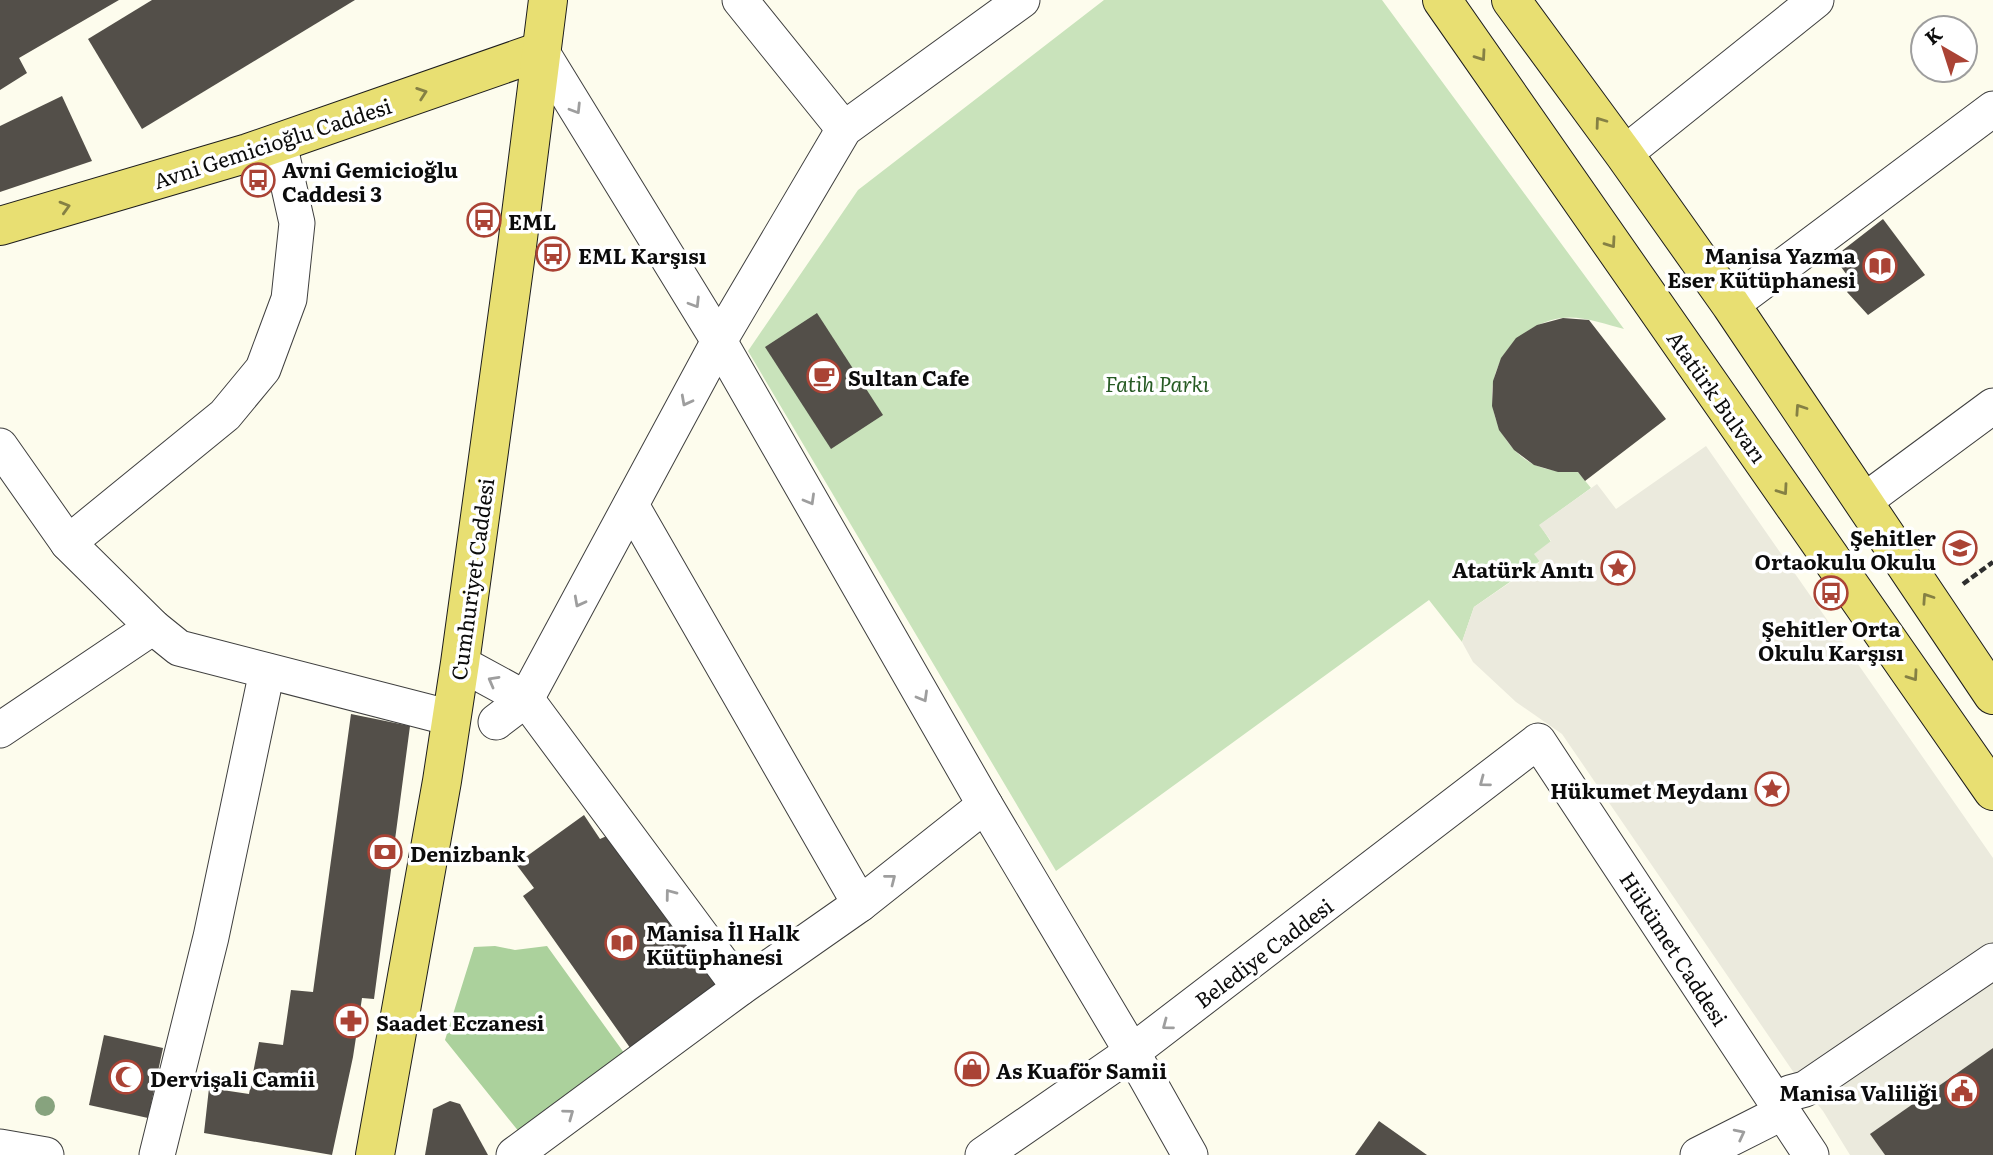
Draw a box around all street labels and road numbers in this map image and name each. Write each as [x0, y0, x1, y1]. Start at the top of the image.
street label: Avni Gemicioğlu Caddesi [149, 89, 395, 195]
street label: Atatürk Bulvarı [1661, 324, 1775, 468]
street label: Cumhuriyet Caddesi [441, 476, 501, 682]
street label: Hükümet Caddesi [1614, 865, 1736, 1031]
street label: Belediye Caddesi [1187, 890, 1339, 1014]

